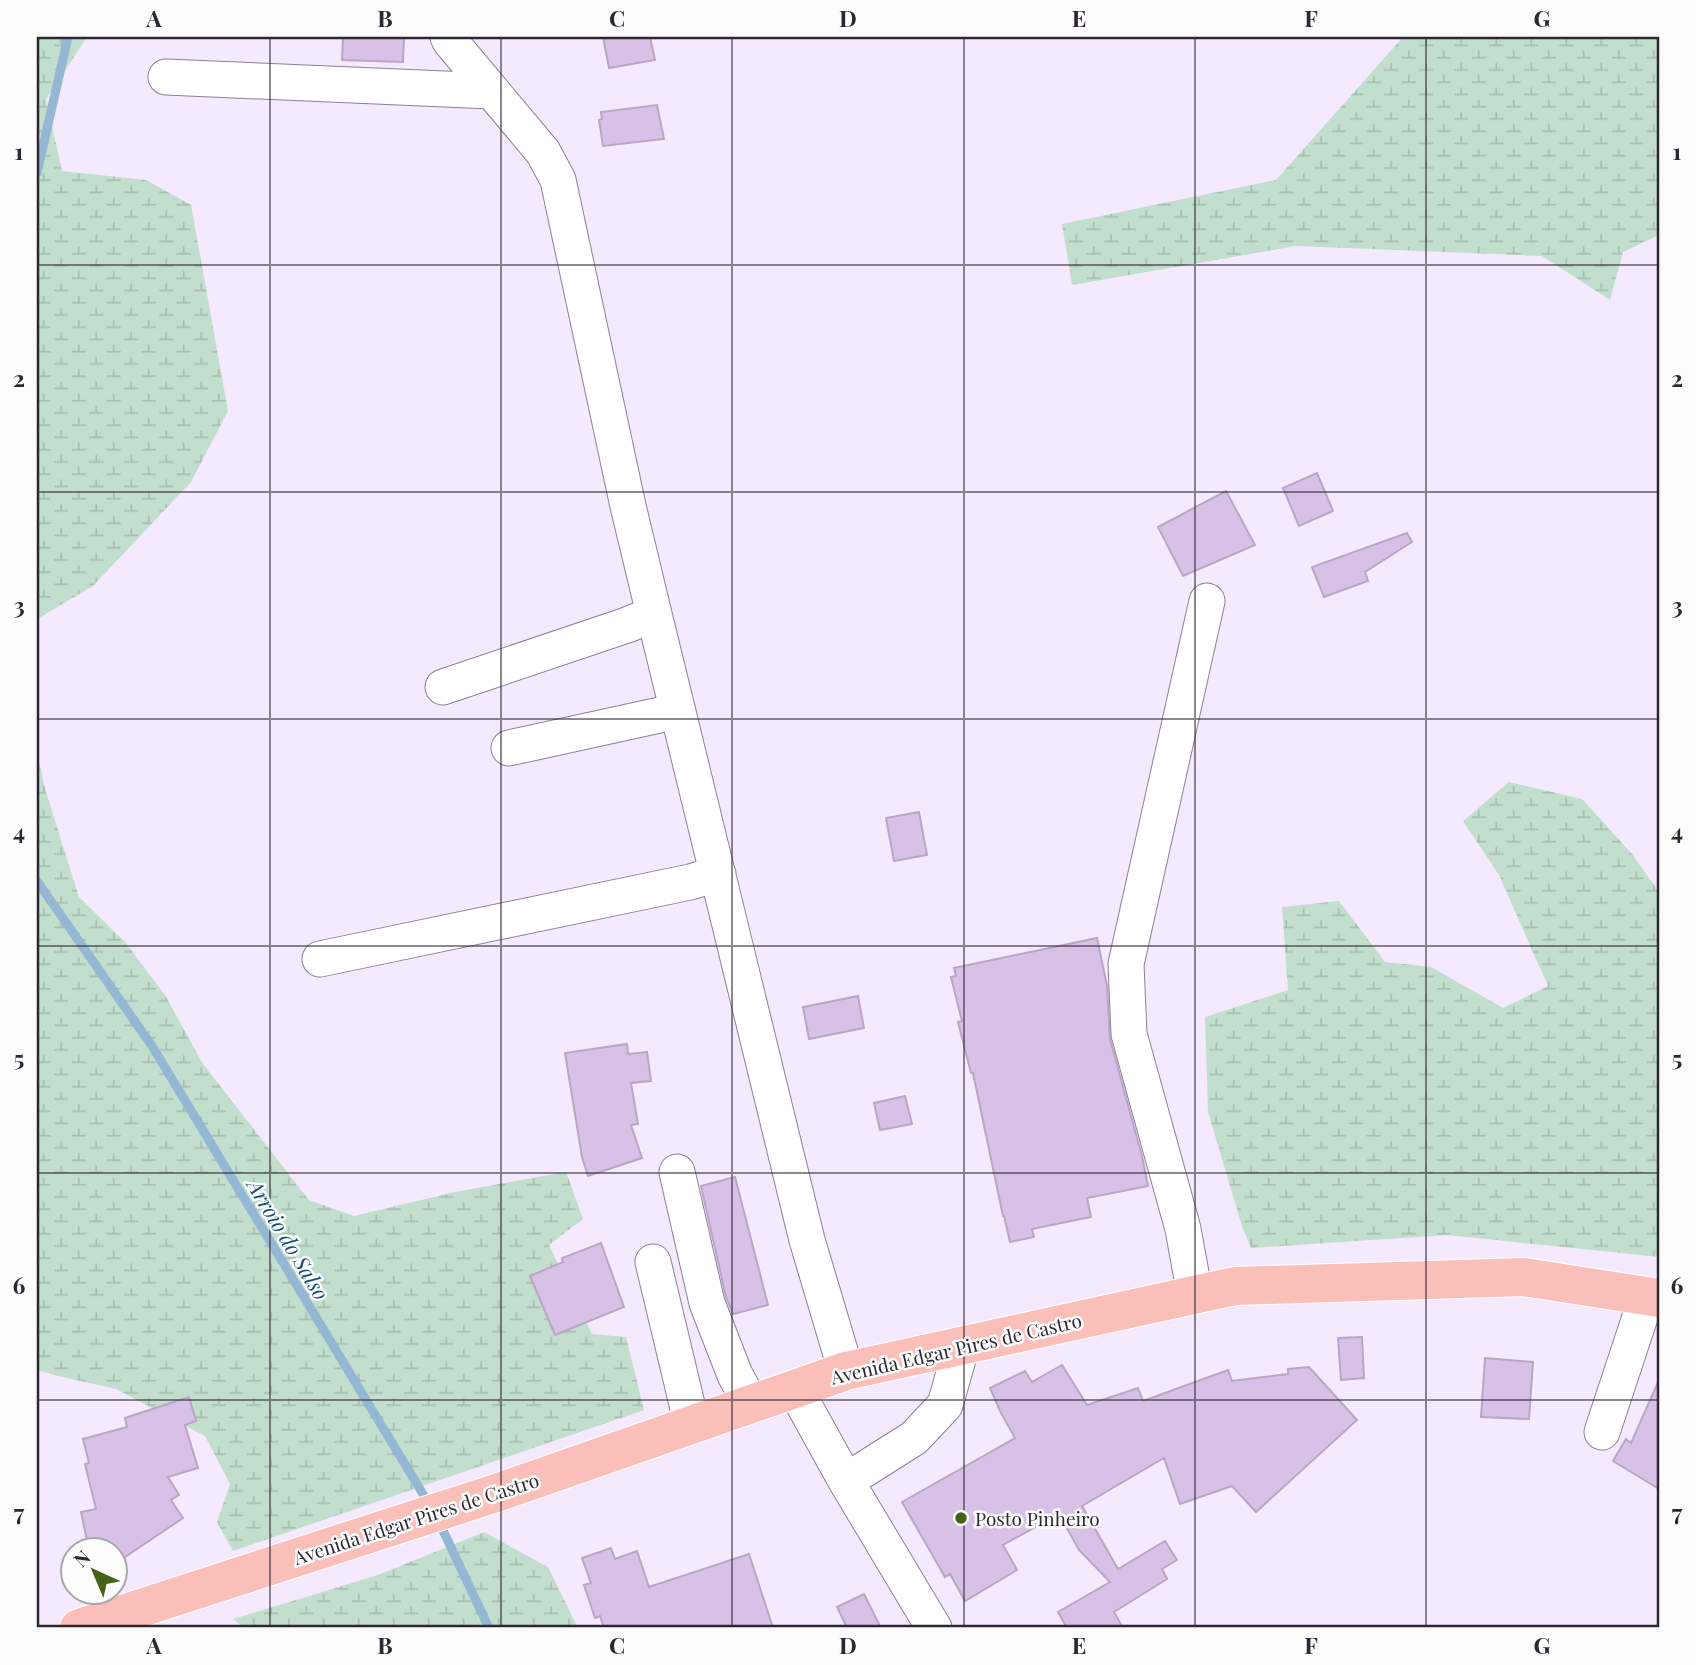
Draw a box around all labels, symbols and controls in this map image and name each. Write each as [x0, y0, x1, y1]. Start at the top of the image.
text: A [145, 2, 162, 33]
text: B [377, 2, 393, 33]
text: C [609, 2, 625, 33]
text: D [839, 2, 857, 33]
text: E [1072, 2, 1086, 33]
text: F [1304, 2, 1318, 33]
text: G [1534, 2, 1551, 33]
text: 1 [15, 135, 24, 166]
text: 1 [1673, 135, 1682, 166]
text: 2 [13, 362, 25, 393]
text: 2 [1671, 362, 1683, 393]
text: 3 [13, 589, 25, 620]
text: 3 [1671, 589, 1683, 620]
text: 4 [13, 815, 25, 846]
text: 4 [1671, 815, 1683, 846]
text: 5 [14, 1042, 24, 1073]
text: 5 [1672, 1042, 1682, 1073]
water label: Arroio do Salso [241, 1172, 336, 1305]
text: 6 [13, 1269, 26, 1300]
text: 6 [1671, 1269, 1684, 1300]
street label: Avenida Edgar Pires de Castro [827, 1306, 1084, 1390]
street label: Avenida Edgar Pires de Castro [289, 1466, 542, 1570]
text: 7 [14, 1496, 25, 1527]
text: 7 [1672, 1496, 1683, 1527]
place label: Posto Pinheiro [975, 1505, 1100, 1531]
marker: Posto Pinheiro [953, 1510, 969, 1526]
north arrow [60, 1536, 130, 1606]
text: N [68, 1544, 96, 1572]
text: A [145, 1629, 162, 1660]
text: B [377, 1629, 393, 1660]
text: C [609, 1629, 625, 1660]
text: D [839, 1629, 857, 1660]
text: E [1072, 1629, 1086, 1660]
text: F [1304, 1629, 1318, 1660]
text: G [1534, 1629, 1551, 1660]

